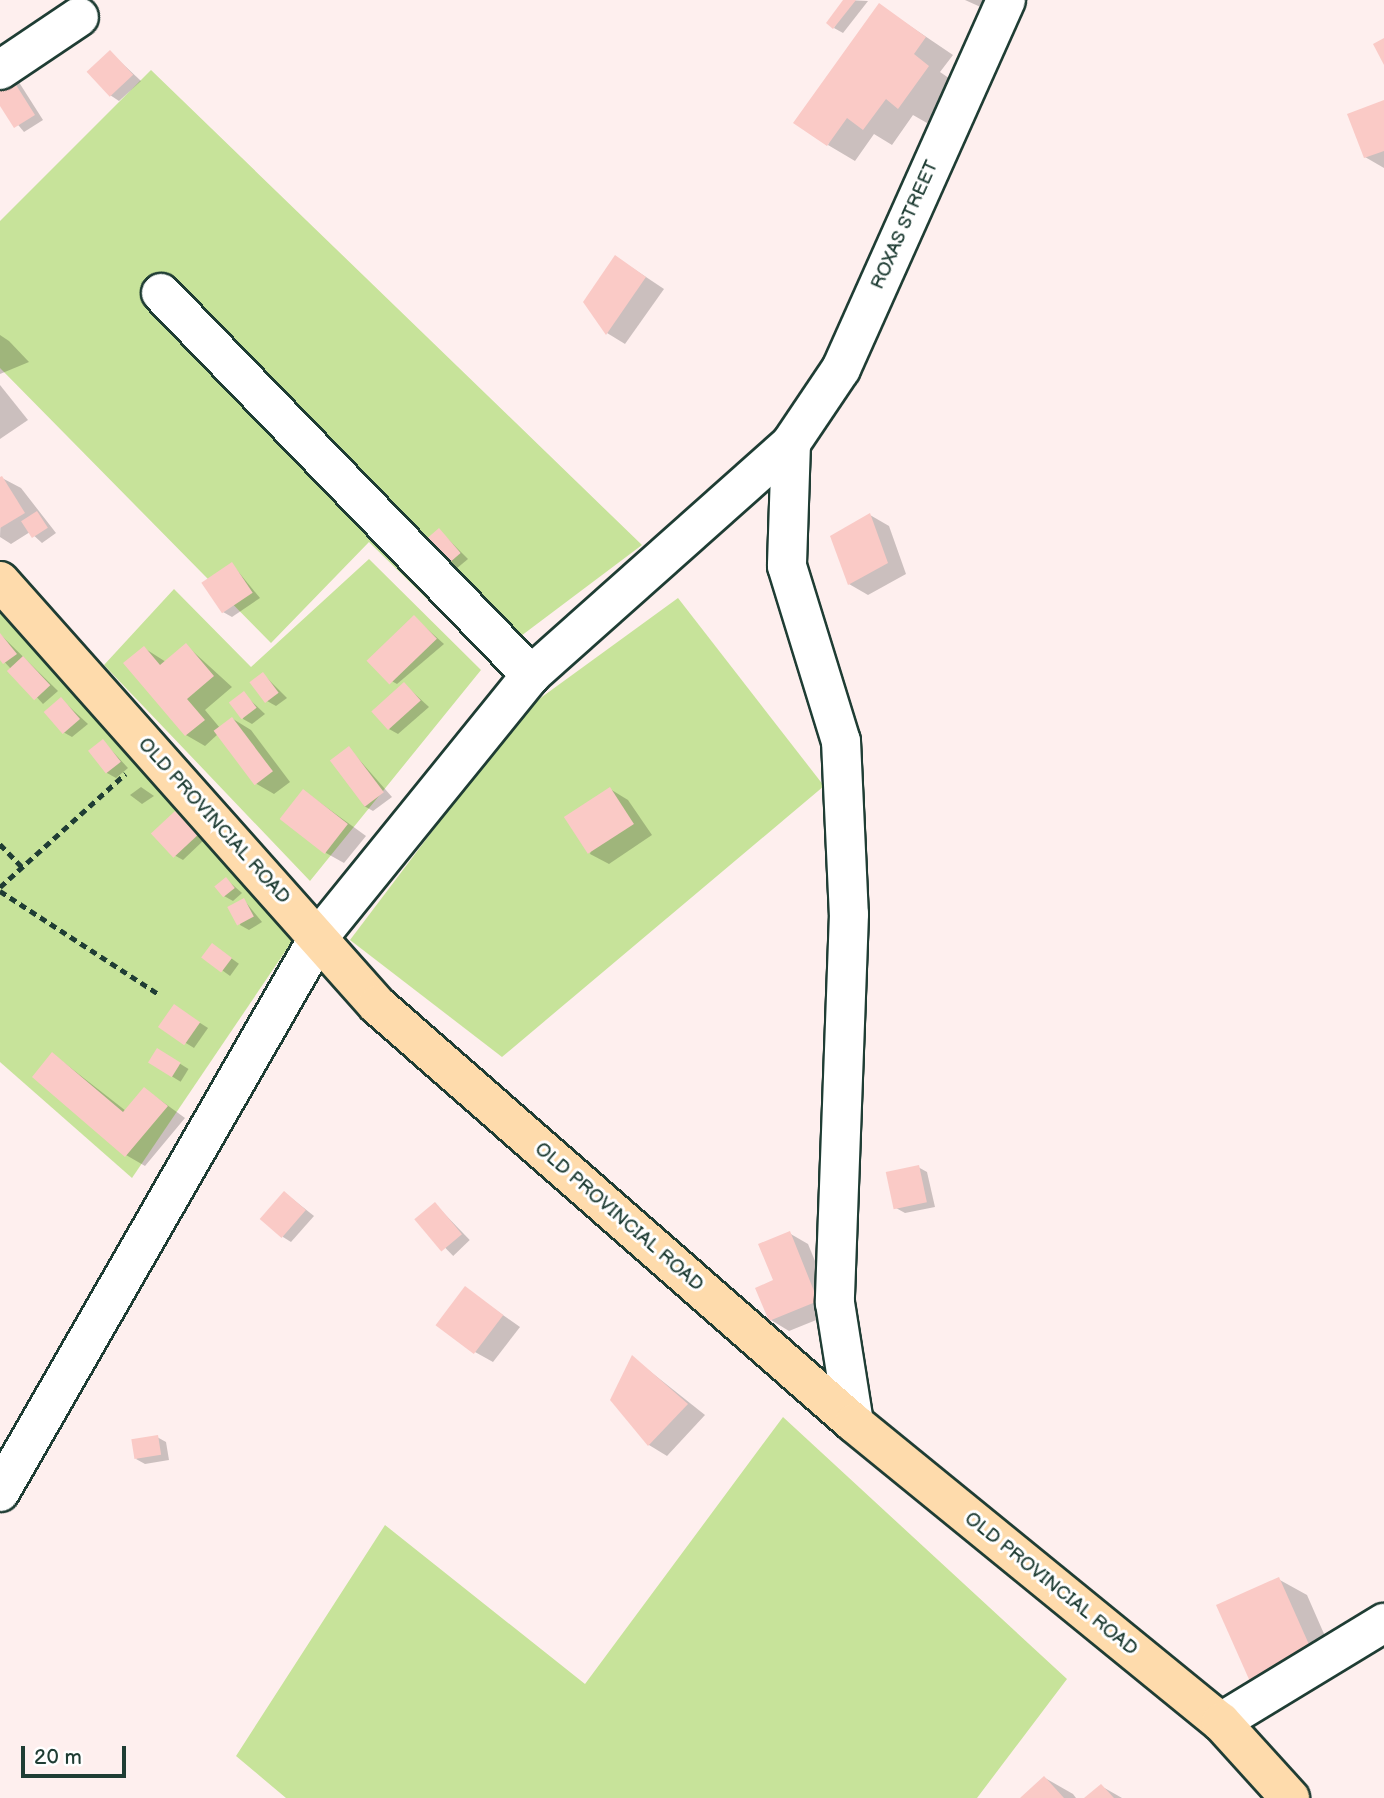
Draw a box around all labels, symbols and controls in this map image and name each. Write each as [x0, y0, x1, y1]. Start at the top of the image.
street label: ROXAS STREET [866, 157, 944, 293]
street label: OLD PROVINCIAL ROAD [133, 733, 295, 909]
street label: OLD PROVINCIAL ROAD [530, 1138, 708, 1296]
street label: OLD PROVINCIAL ROAD [960, 1507, 1142, 1661]
scale bar [24, 1731, 130, 1775]
text: 20 m [34, 1745, 82, 1770]

